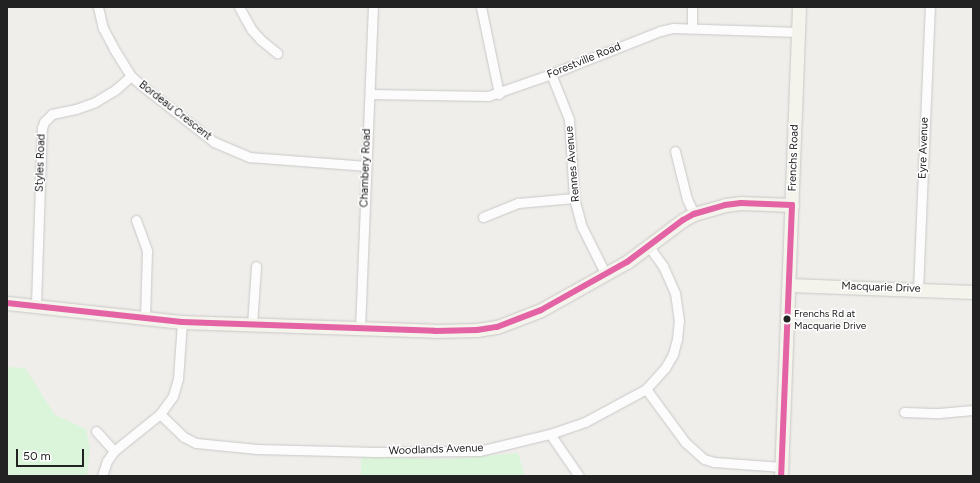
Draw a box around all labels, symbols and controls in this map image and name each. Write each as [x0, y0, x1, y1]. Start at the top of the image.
street label: Forestville Road [545, 40, 623, 82]
street label: Bordeau Crescent [136, 78, 214, 144]
street label: Eyre Avenue [916, 117, 932, 179]
street label: Frenchs Road [786, 124, 802, 192]
street label: Rennes Avenue [563, 125, 583, 203]
street label: Chambery Road [358, 128, 374, 208]
street label: Styles Road [33, 134, 49, 192]
street label: Macquarie Drive [841, 280, 921, 296]
place label: Frenchs Rd at Macquarie Drive [794, 307, 866, 330]
marker: Frenchs Rd at Macquarie Drive [782, 314, 792, 324]
scale bar [18, 441, 86, 467]
street label: Woodlands Avenue [388, 442, 484, 458]
text: 50 m [23, 449, 51, 463]

